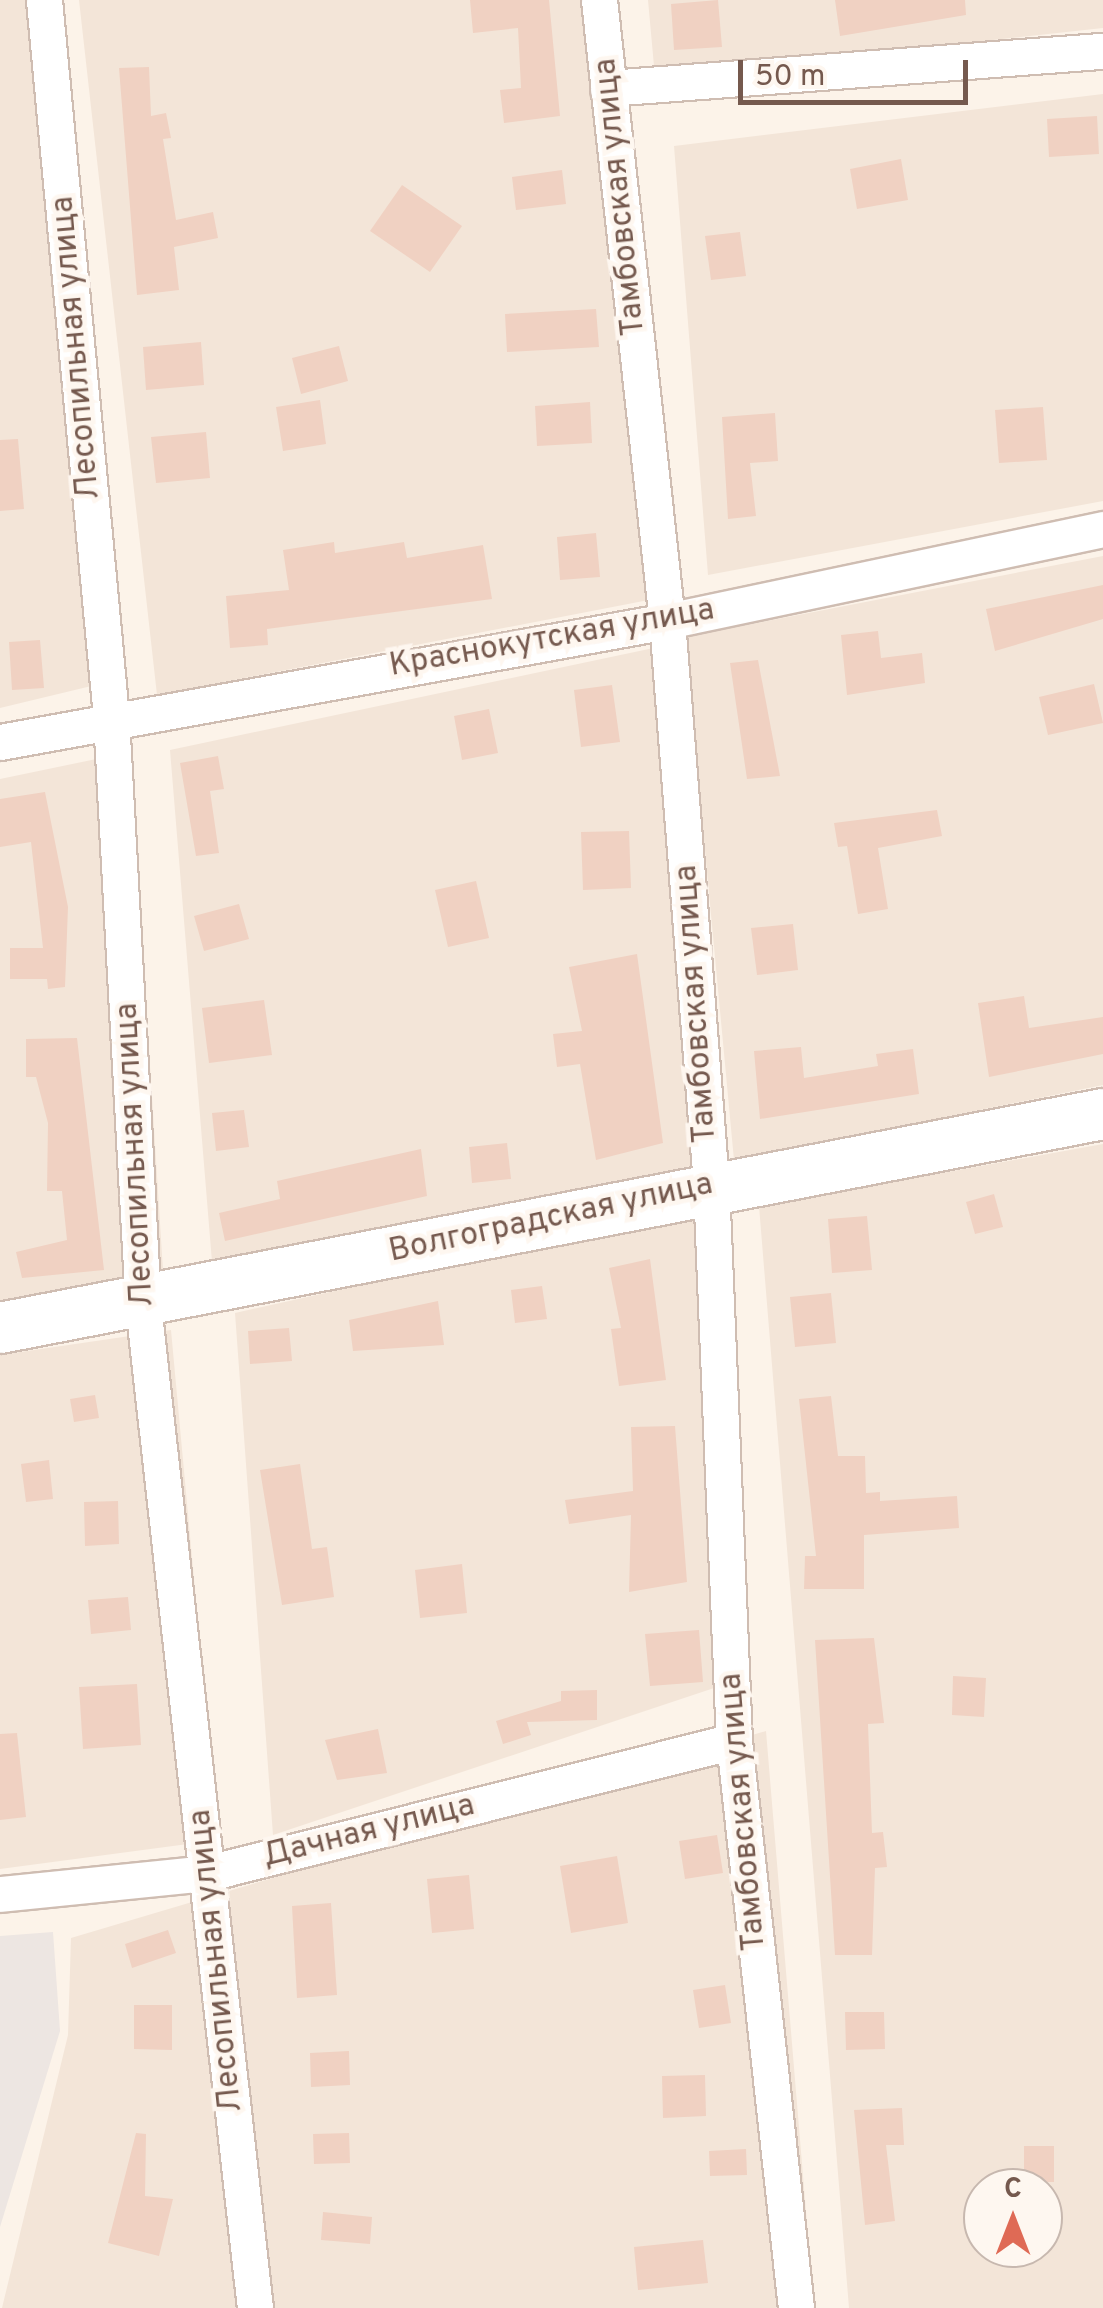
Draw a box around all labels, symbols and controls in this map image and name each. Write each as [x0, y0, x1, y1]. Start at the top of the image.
scale bar [743, 40, 973, 102]
street label: Тамбовская улица [587, 56, 655, 338]
text: 50 m [755, 59, 825, 96]
street label: Лесопильная улица [45, 195, 109, 501]
street label: Краснокутская улица [387, 592, 717, 686]
street label: Тамбовская улица [668, 864, 726, 1144]
street label: Лесопильная улица [109, 1002, 163, 1308]
street label: Волгоградская улица [386, 1166, 716, 1272]
street label: Тамбовская улица [713, 1671, 775, 1953]
street label: Дачная улица [259, 1787, 479, 1877]
street label: Лесопильная улица [182, 1808, 252, 2114]
north arrow [963, 2168, 1063, 2268]
text: С [1004, 2172, 1022, 2208]

